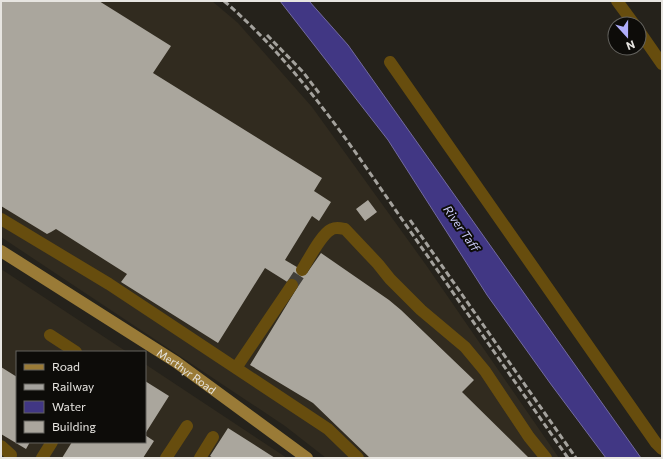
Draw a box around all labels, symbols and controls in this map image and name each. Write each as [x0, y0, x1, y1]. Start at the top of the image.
north arrow [607, 16, 647, 56]
text: N [625, 38, 637, 53]
water label: River Taff [441, 202, 484, 255]
street label: Merthyr Road [155, 345, 219, 396]
legend [16, 351, 146, 443]
text: Road [52, 359, 80, 373]
text: Railway [52, 379, 94, 393]
text: Water [52, 399, 86, 413]
text: Building [52, 419, 96, 433]

